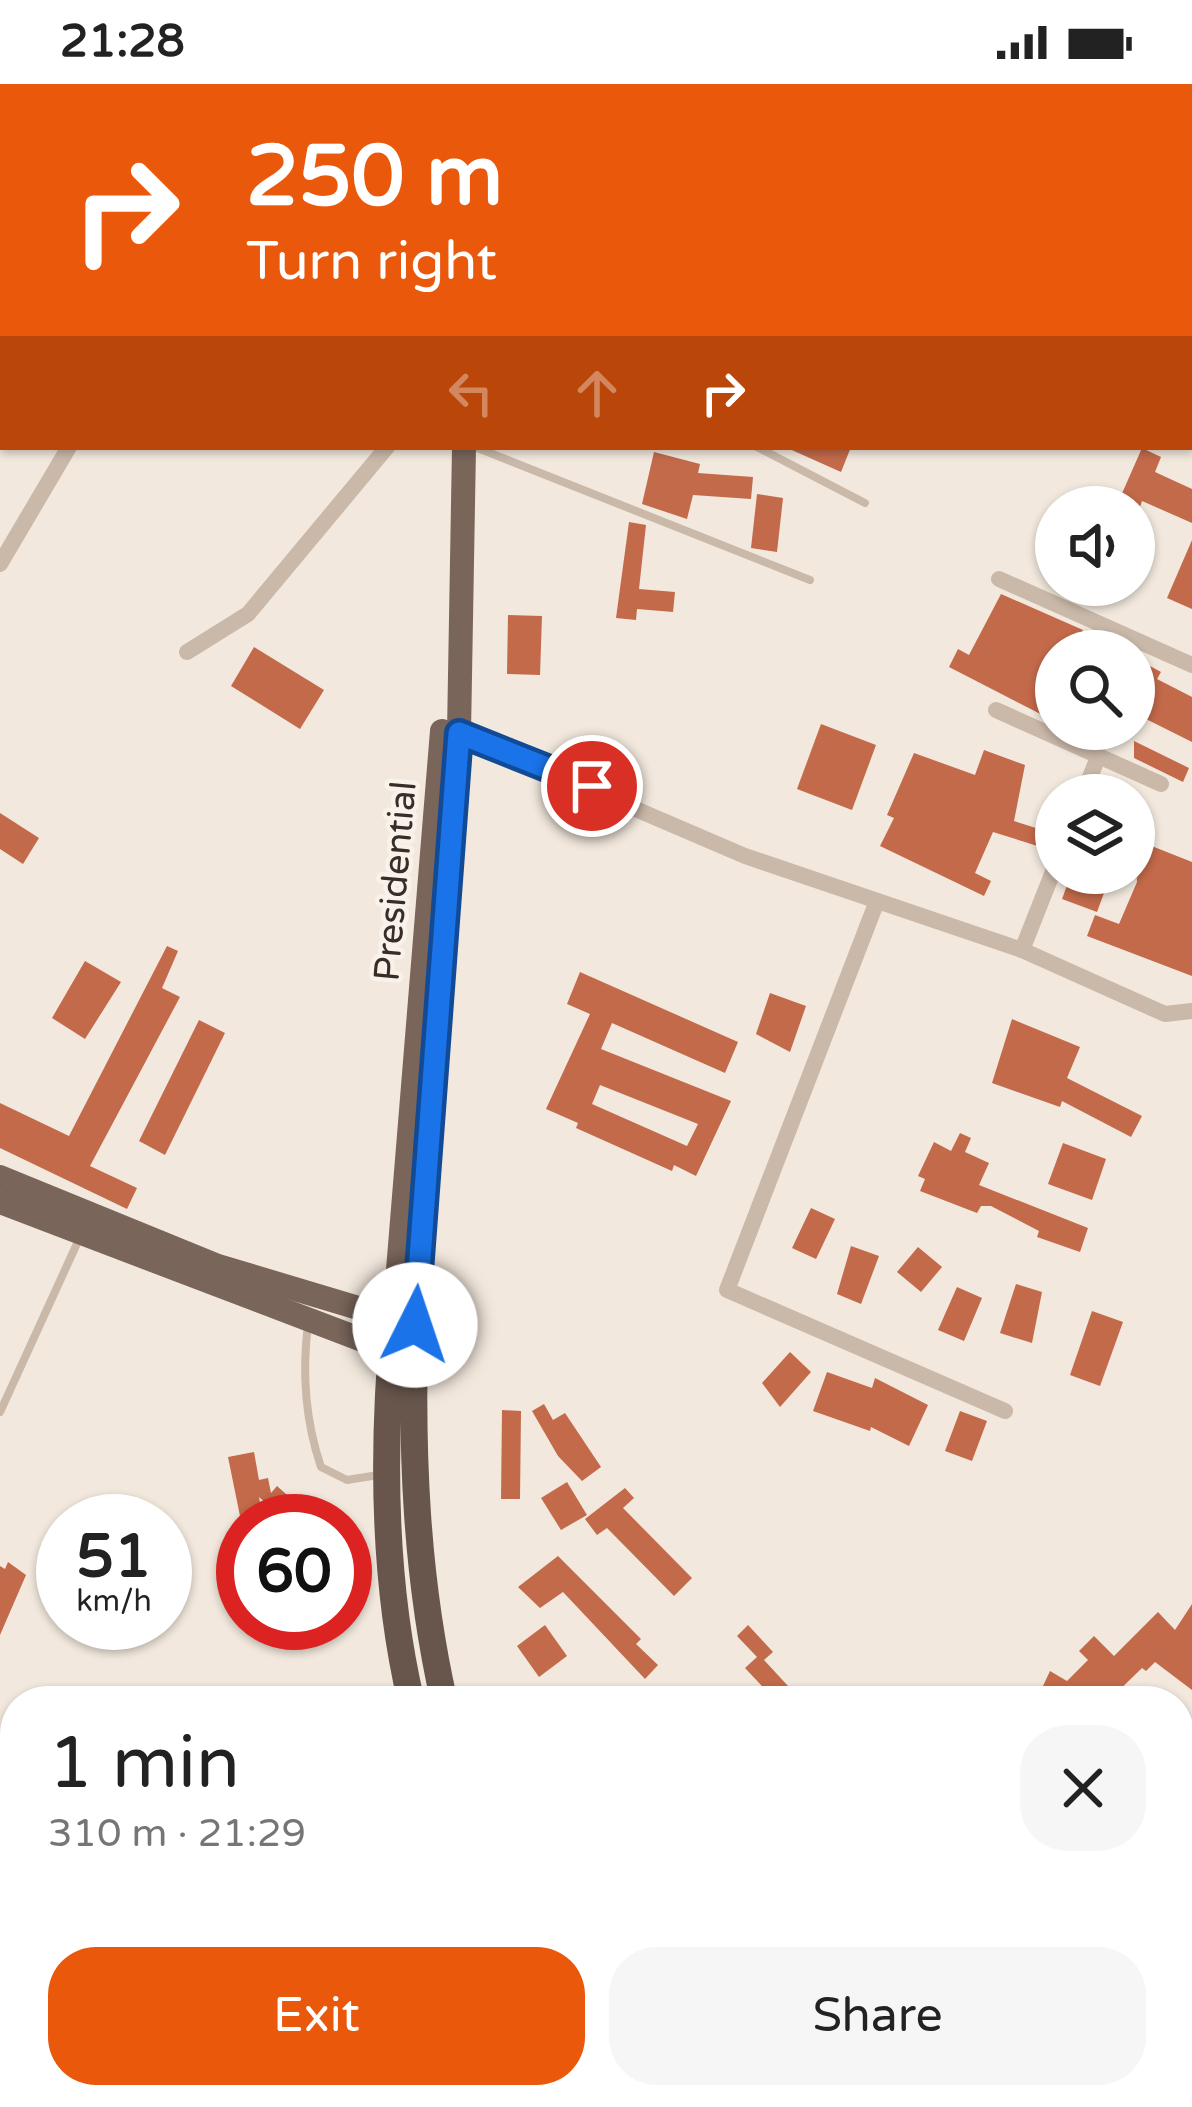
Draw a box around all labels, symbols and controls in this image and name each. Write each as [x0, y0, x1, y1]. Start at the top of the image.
text: 21:28 [60, 15, 185, 69]
text: 250 m [246, 127, 503, 228]
icon: right [48, 132, 204, 288]
text: Turn right [246, 229, 497, 294]
icon: left [438, 360, 504, 426]
icon: ahead [564, 360, 630, 426]
icon: right [690, 360, 756, 426]
map controls [1035, 486, 1155, 894]
button: sound [1035, 486, 1155, 606]
button: search [1035, 630, 1155, 750]
pin [541, 735, 643, 837]
icon: arrive [559, 753, 625, 819]
button: layers [1035, 774, 1155, 894]
street label: Presidential [365, 779, 426, 983]
position arrow [352, 1262, 478, 1388]
speed limit sign: 60 [216, 1494, 372, 1650]
text: 51 [76, 1521, 152, 1593]
text: km/h [76, 1583, 152, 1620]
text: 1 min [48, 1721, 240, 1808]
button: close [1020, 1725, 1146, 1851]
text: 310 m · 21:29 [48, 1810, 306, 1857]
button: Exit [48, 1947, 585, 2085]
button: Share [609, 1947, 1146, 2085]

